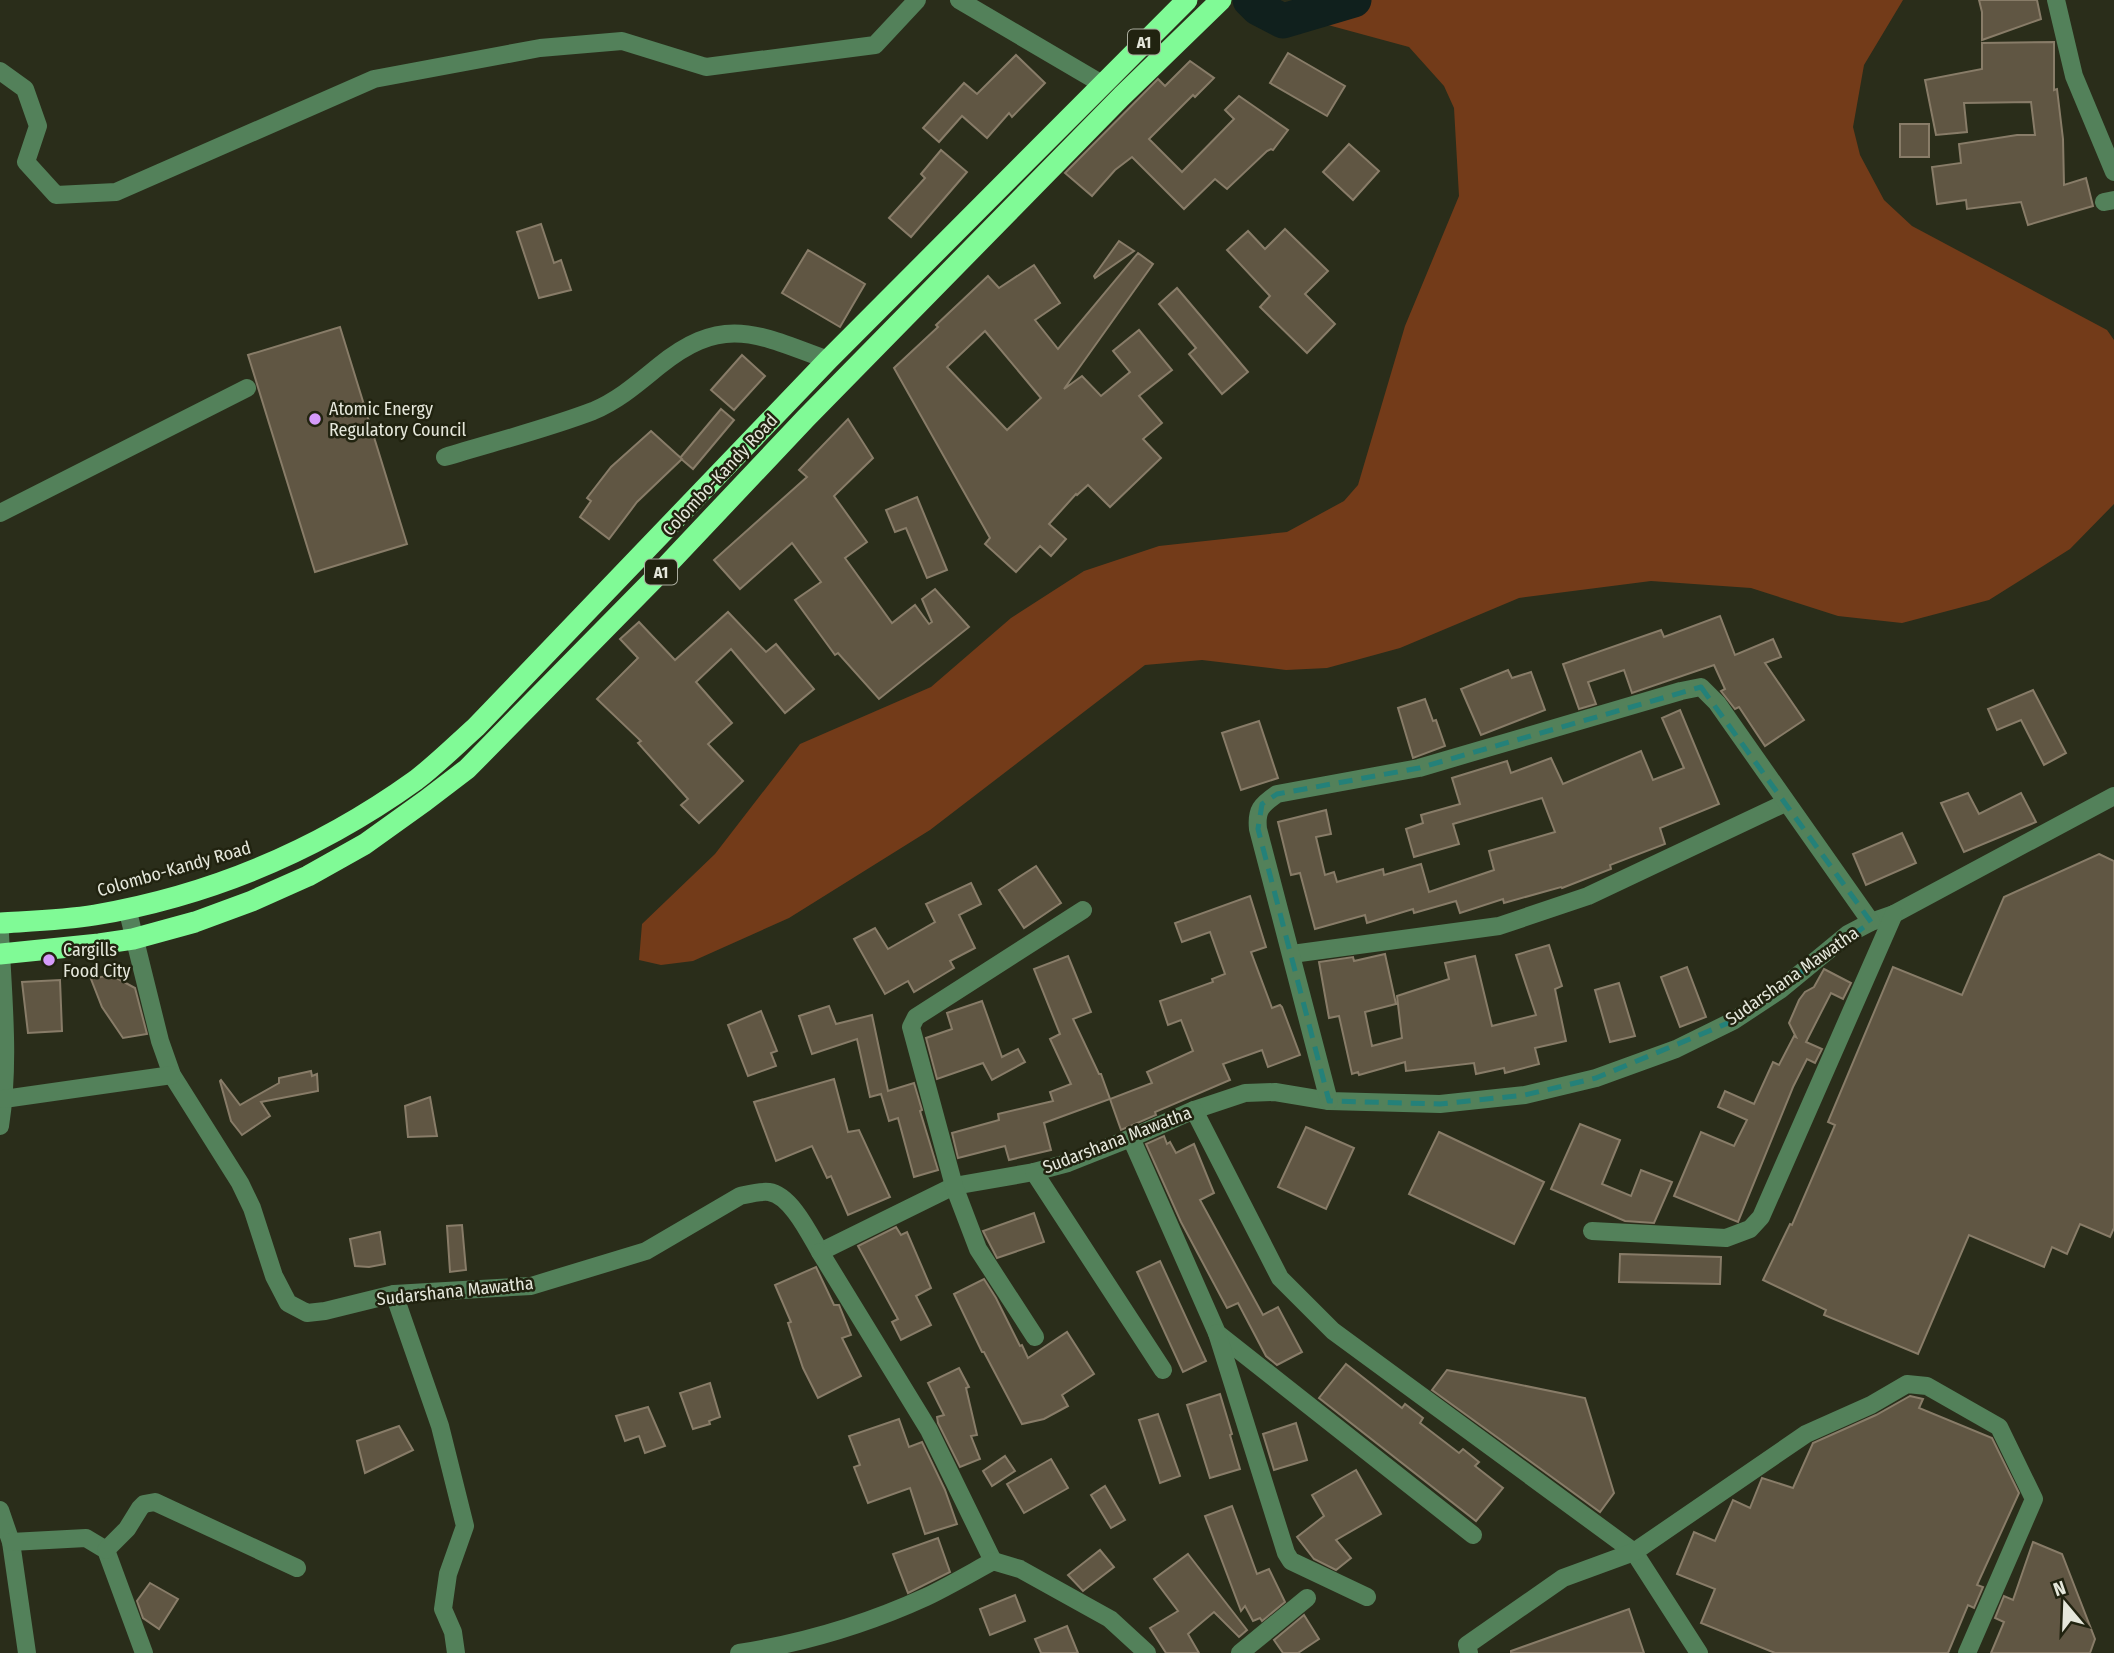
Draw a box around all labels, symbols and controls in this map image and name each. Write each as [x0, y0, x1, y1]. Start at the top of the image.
road number: A1 [1128, 30, 1160, 54]
place label: Atomic Energy Regulatory Council [329, 398, 467, 441]
street label: Colombo-Kandy Road [658, 409, 782, 541]
marker: Atomic Energy Regulatory Council [307, 411, 323, 427]
road number: A1 [645, 559, 677, 584]
street label: Colombo-Kandy Road [95, 837, 253, 901]
street label: Sudarshana Mawatha [1721, 922, 1863, 1030]
place label: Cargills Food City [63, 939, 131, 982]
marker: Cargills Food City [41, 952, 57, 968]
street label: Sudarshana Mawatha [1040, 1101, 1195, 1178]
street label: Sudarshana Mawatha [376, 1272, 535, 1310]
north arrow [2030, 1569, 2100, 1639]
text: N [2050, 1576, 2069, 1601]

